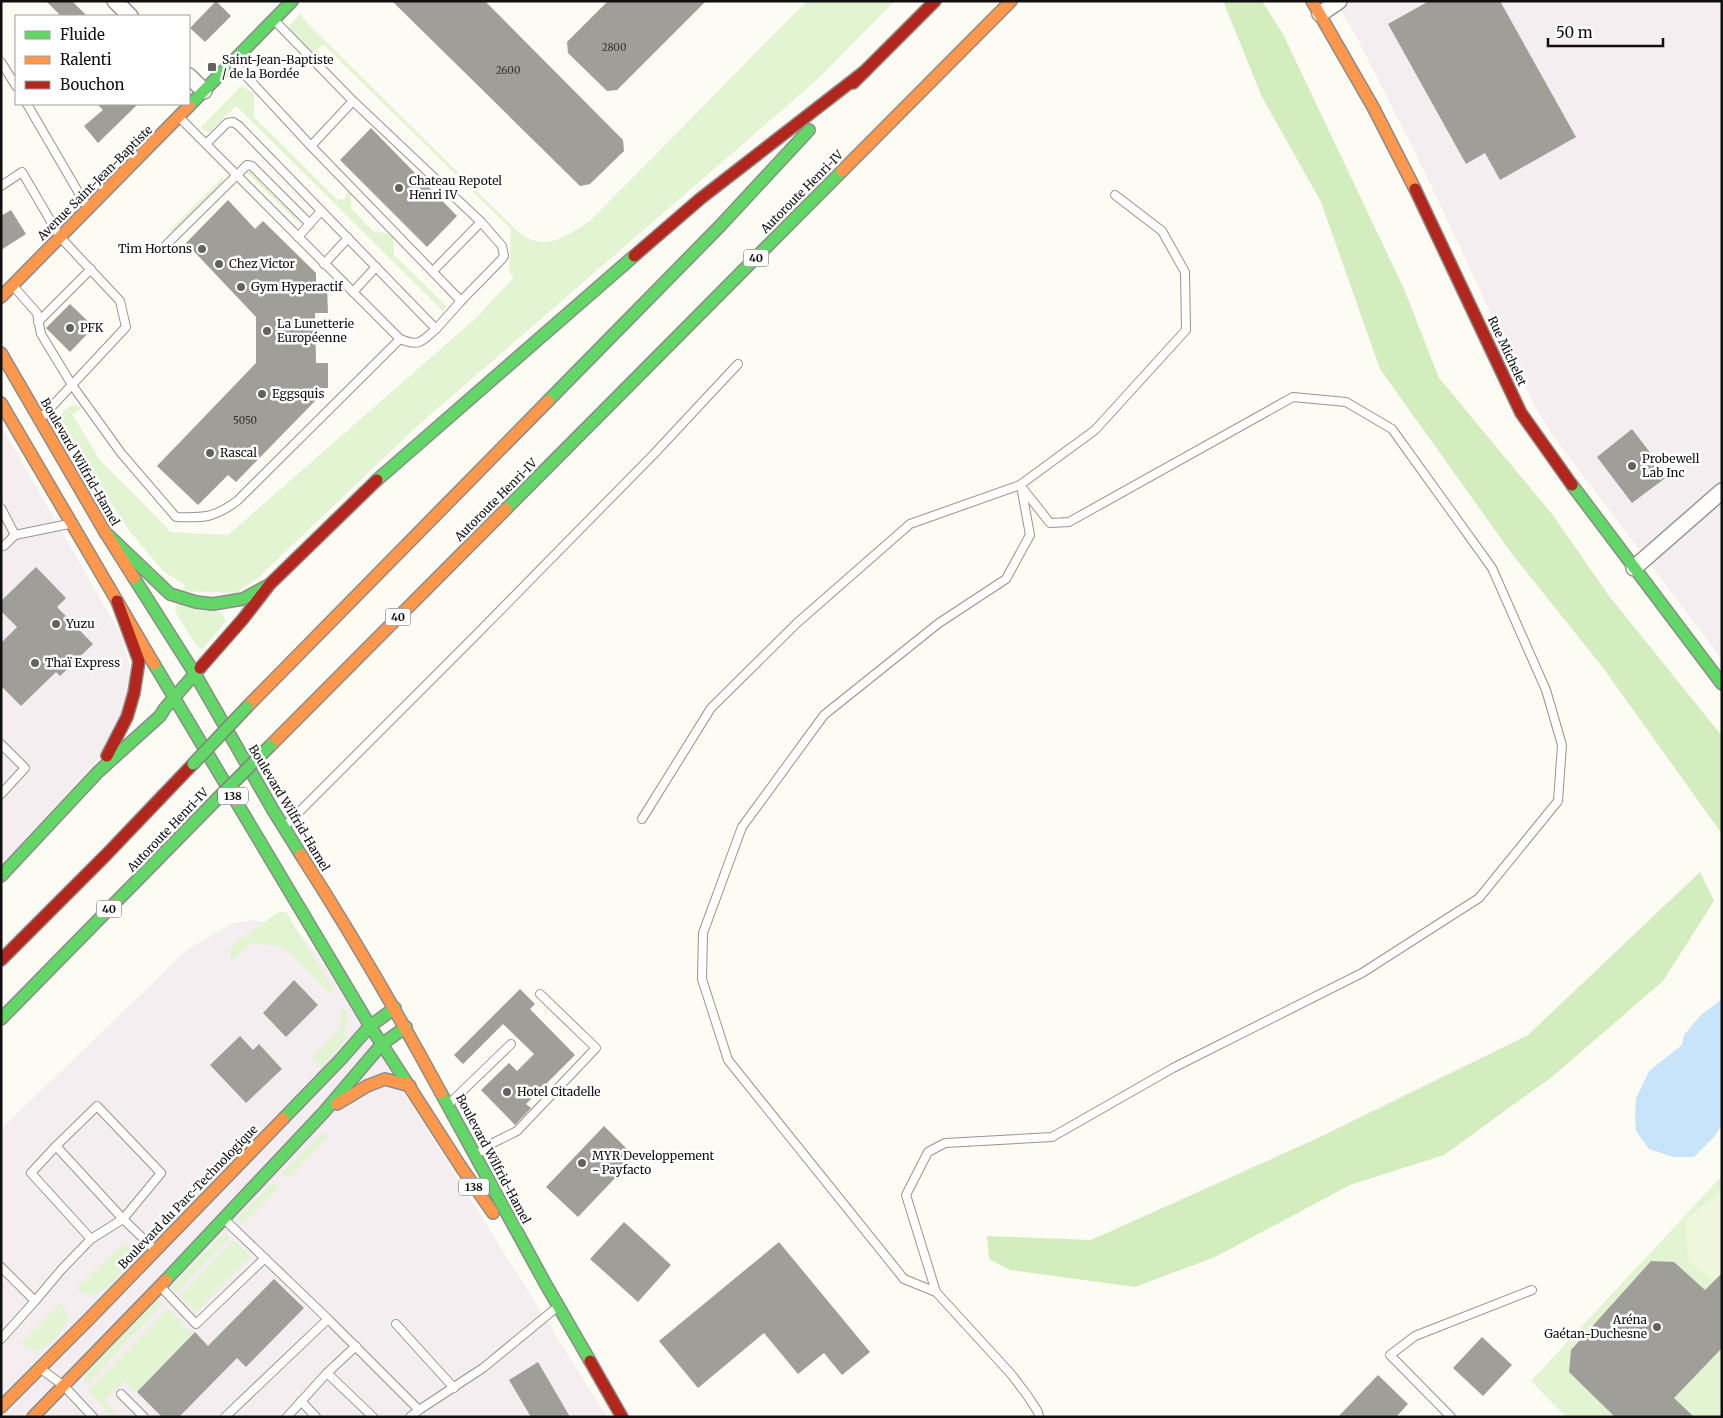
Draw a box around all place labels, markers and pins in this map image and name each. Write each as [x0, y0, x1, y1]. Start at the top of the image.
place label: Saint-Jean-Baptiste / de la Bordée [222, 52, 334, 81]
marker: Saint-Jean-Baptiste / de la Bordée [206, 61, 218, 73]
place label: Chateau Repotel Henri IV [409, 173, 502, 202]
marker: Chateau Repotel Henri IV [393, 182, 405, 194]
place label: Tim Hortons [118, 241, 192, 256]
marker: Tim Hortons [196, 243, 208, 255]
place label: Chez Victor [229, 256, 296, 271]
marker: Chez Victor [213, 258, 225, 270]
place label: Gym Hyperactif [251, 279, 343, 294]
marker: Gym Hyperactif [235, 281, 247, 293]
place label: La Lunetterie Européenne [277, 316, 354, 345]
place label: PFK [80, 320, 104, 335]
marker: PFK [64, 322, 76, 334]
marker: La Lunetterie Européenne [261, 325, 273, 337]
place label: Eggsquis [272, 386, 324, 401]
marker: Eggsquis [256, 388, 268, 400]
place label: Rascal [220, 445, 257, 460]
marker: Rascal [204, 447, 216, 459]
place label: Probewell Lab Inc [1642, 451, 1700, 480]
marker: Probewell Lab Inc [1626, 460, 1638, 472]
place label: Yuzu [65, 616, 95, 631]
marker: Yuzu [50, 618, 62, 630]
place label: Thaï Express [45, 655, 120, 670]
marker: Thaï Express [29, 657, 41, 669]
place label: Hotel Citadelle [517, 1084, 601, 1099]
marker: Hotel Citadelle [501, 1086, 513, 1098]
place label: MYR Developpement - Payfacto [592, 1148, 715, 1177]
marker: MYR Developpement - Payfacto [576, 1157, 588, 1169]
place label: Aréna Gaétan-Duchesne [1544, 1312, 1648, 1341]
marker: Aréna Gaétan-Duchesne [1651, 1321, 1663, 1333]

